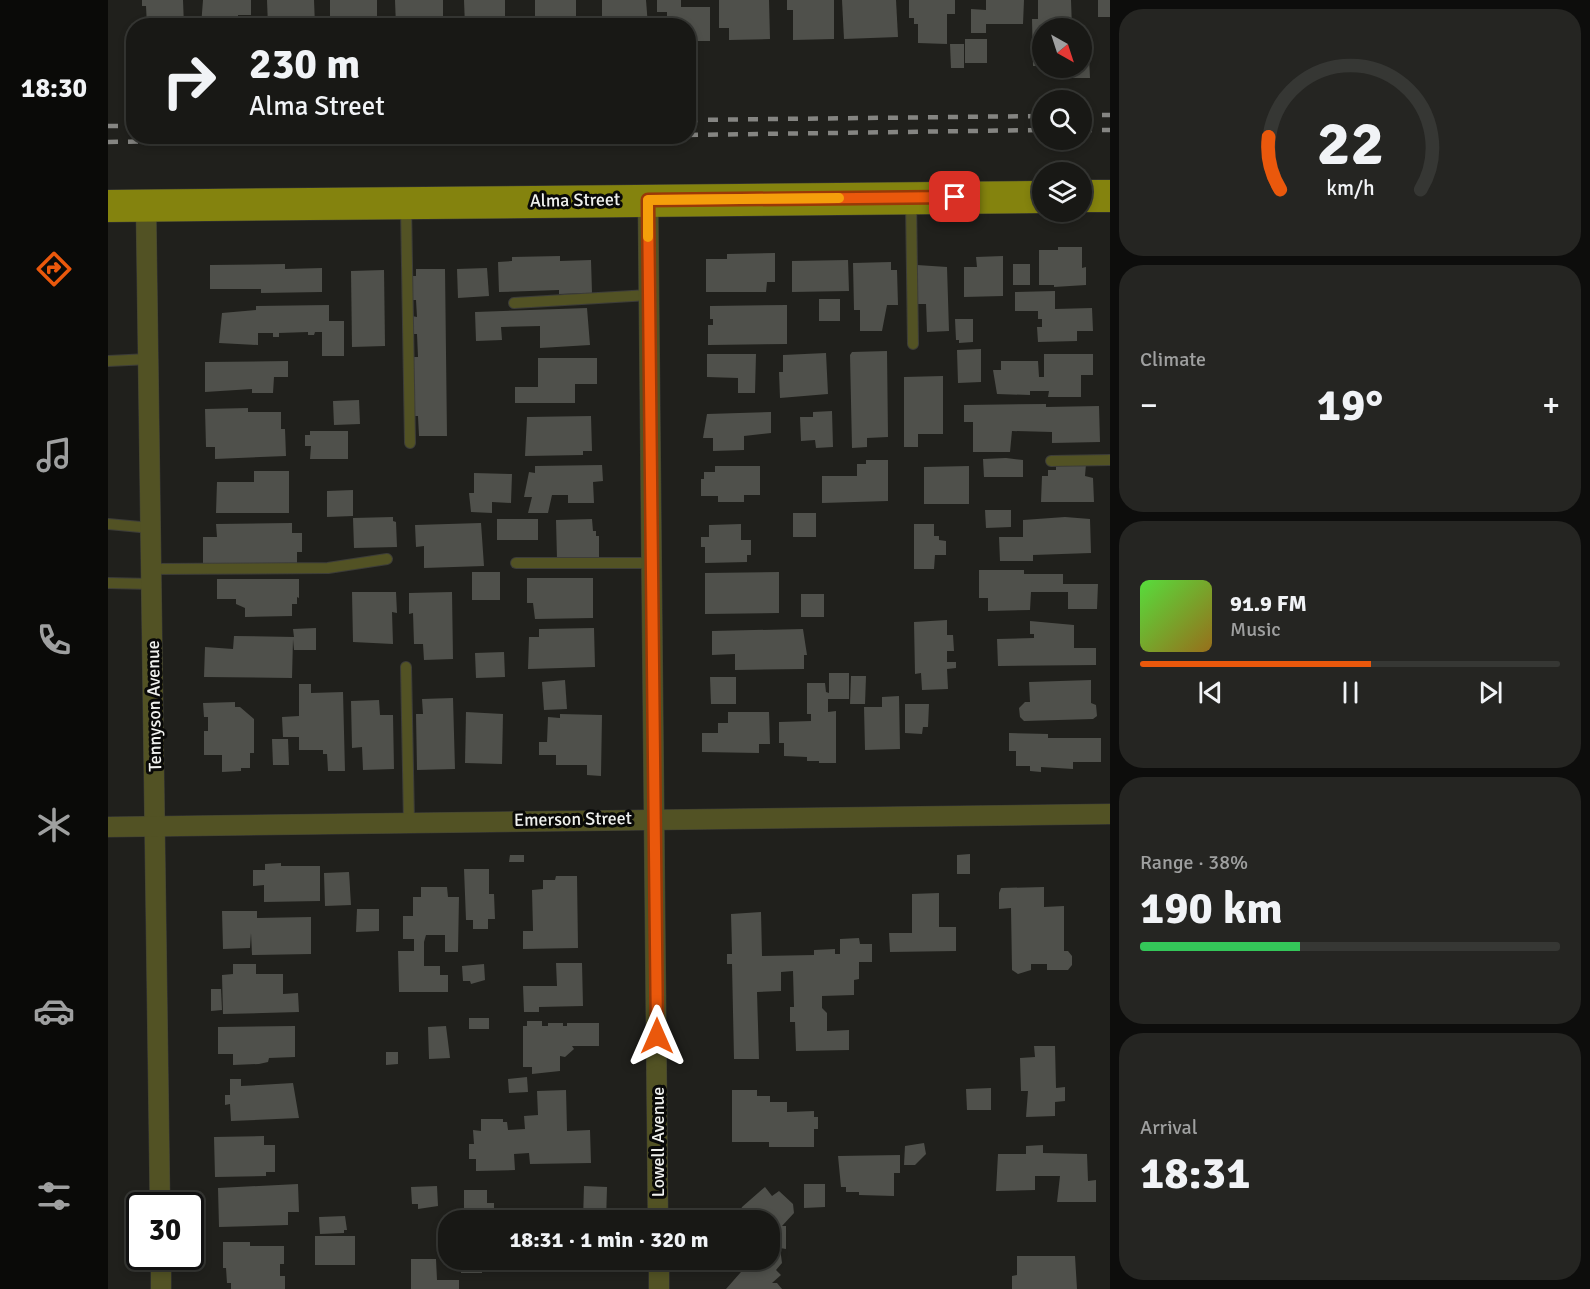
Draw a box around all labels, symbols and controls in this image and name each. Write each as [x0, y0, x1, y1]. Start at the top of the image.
north arrow [1032, 18, 1092, 78]
map controls [1032, 18, 1092, 222]
text: 230 m [249, 39, 360, 90]
icon: right [150, 42, 228, 120]
text: 18:30 [21, 72, 87, 105]
text: Alma Street [249, 90, 385, 123]
button: search [1032, 90, 1092, 150]
text: 22 [1316, 105, 1384, 182]
button: layers [1032, 162, 1092, 222]
pin [929, 171, 980, 222]
text: km/h [1326, 175, 1374, 201]
icon: arrive [938, 180, 971, 213]
street label: Alma Street [530, 188, 620, 212]
icon: directions [33, 248, 75, 290]
text: Climate [1140, 347, 1206, 372]
text: 19° [1317, 378, 1383, 433]
text: − [1140, 385, 1158, 426]
text: + [1542, 385, 1560, 426]
icon: music [33, 434, 75, 476]
text: 91.9 FM [1230, 590, 1307, 617]
text: Music [1230, 617, 1281, 642]
icon: phone [33, 619, 75, 661]
street label: Tennyson Avenue [142, 640, 166, 772]
icon: previous [1194, 676, 1227, 709]
icon: pause [1334, 676, 1367, 709]
icon: next [1474, 676, 1507, 709]
icon: climate [33, 804, 75, 846]
street label: Emerson Street [514, 807, 632, 831]
text: Range · 38% [1140, 850, 1248, 875]
text: 190 km [1140, 881, 1283, 936]
icon: car [33, 990, 75, 1032]
position arrow [625, 1004, 689, 1068]
street label: Lowell Avenue [647, 1087, 669, 1197]
text: Arrival [1140, 1115, 1198, 1140]
text: 18:31 [1140, 1146, 1250, 1201]
icon: filters [33, 1175, 75, 1217]
speed limit sign: 30 [126, 1192, 204, 1270]
text: 18:31 · 1 min · 320 m [509, 1226, 709, 1253]

